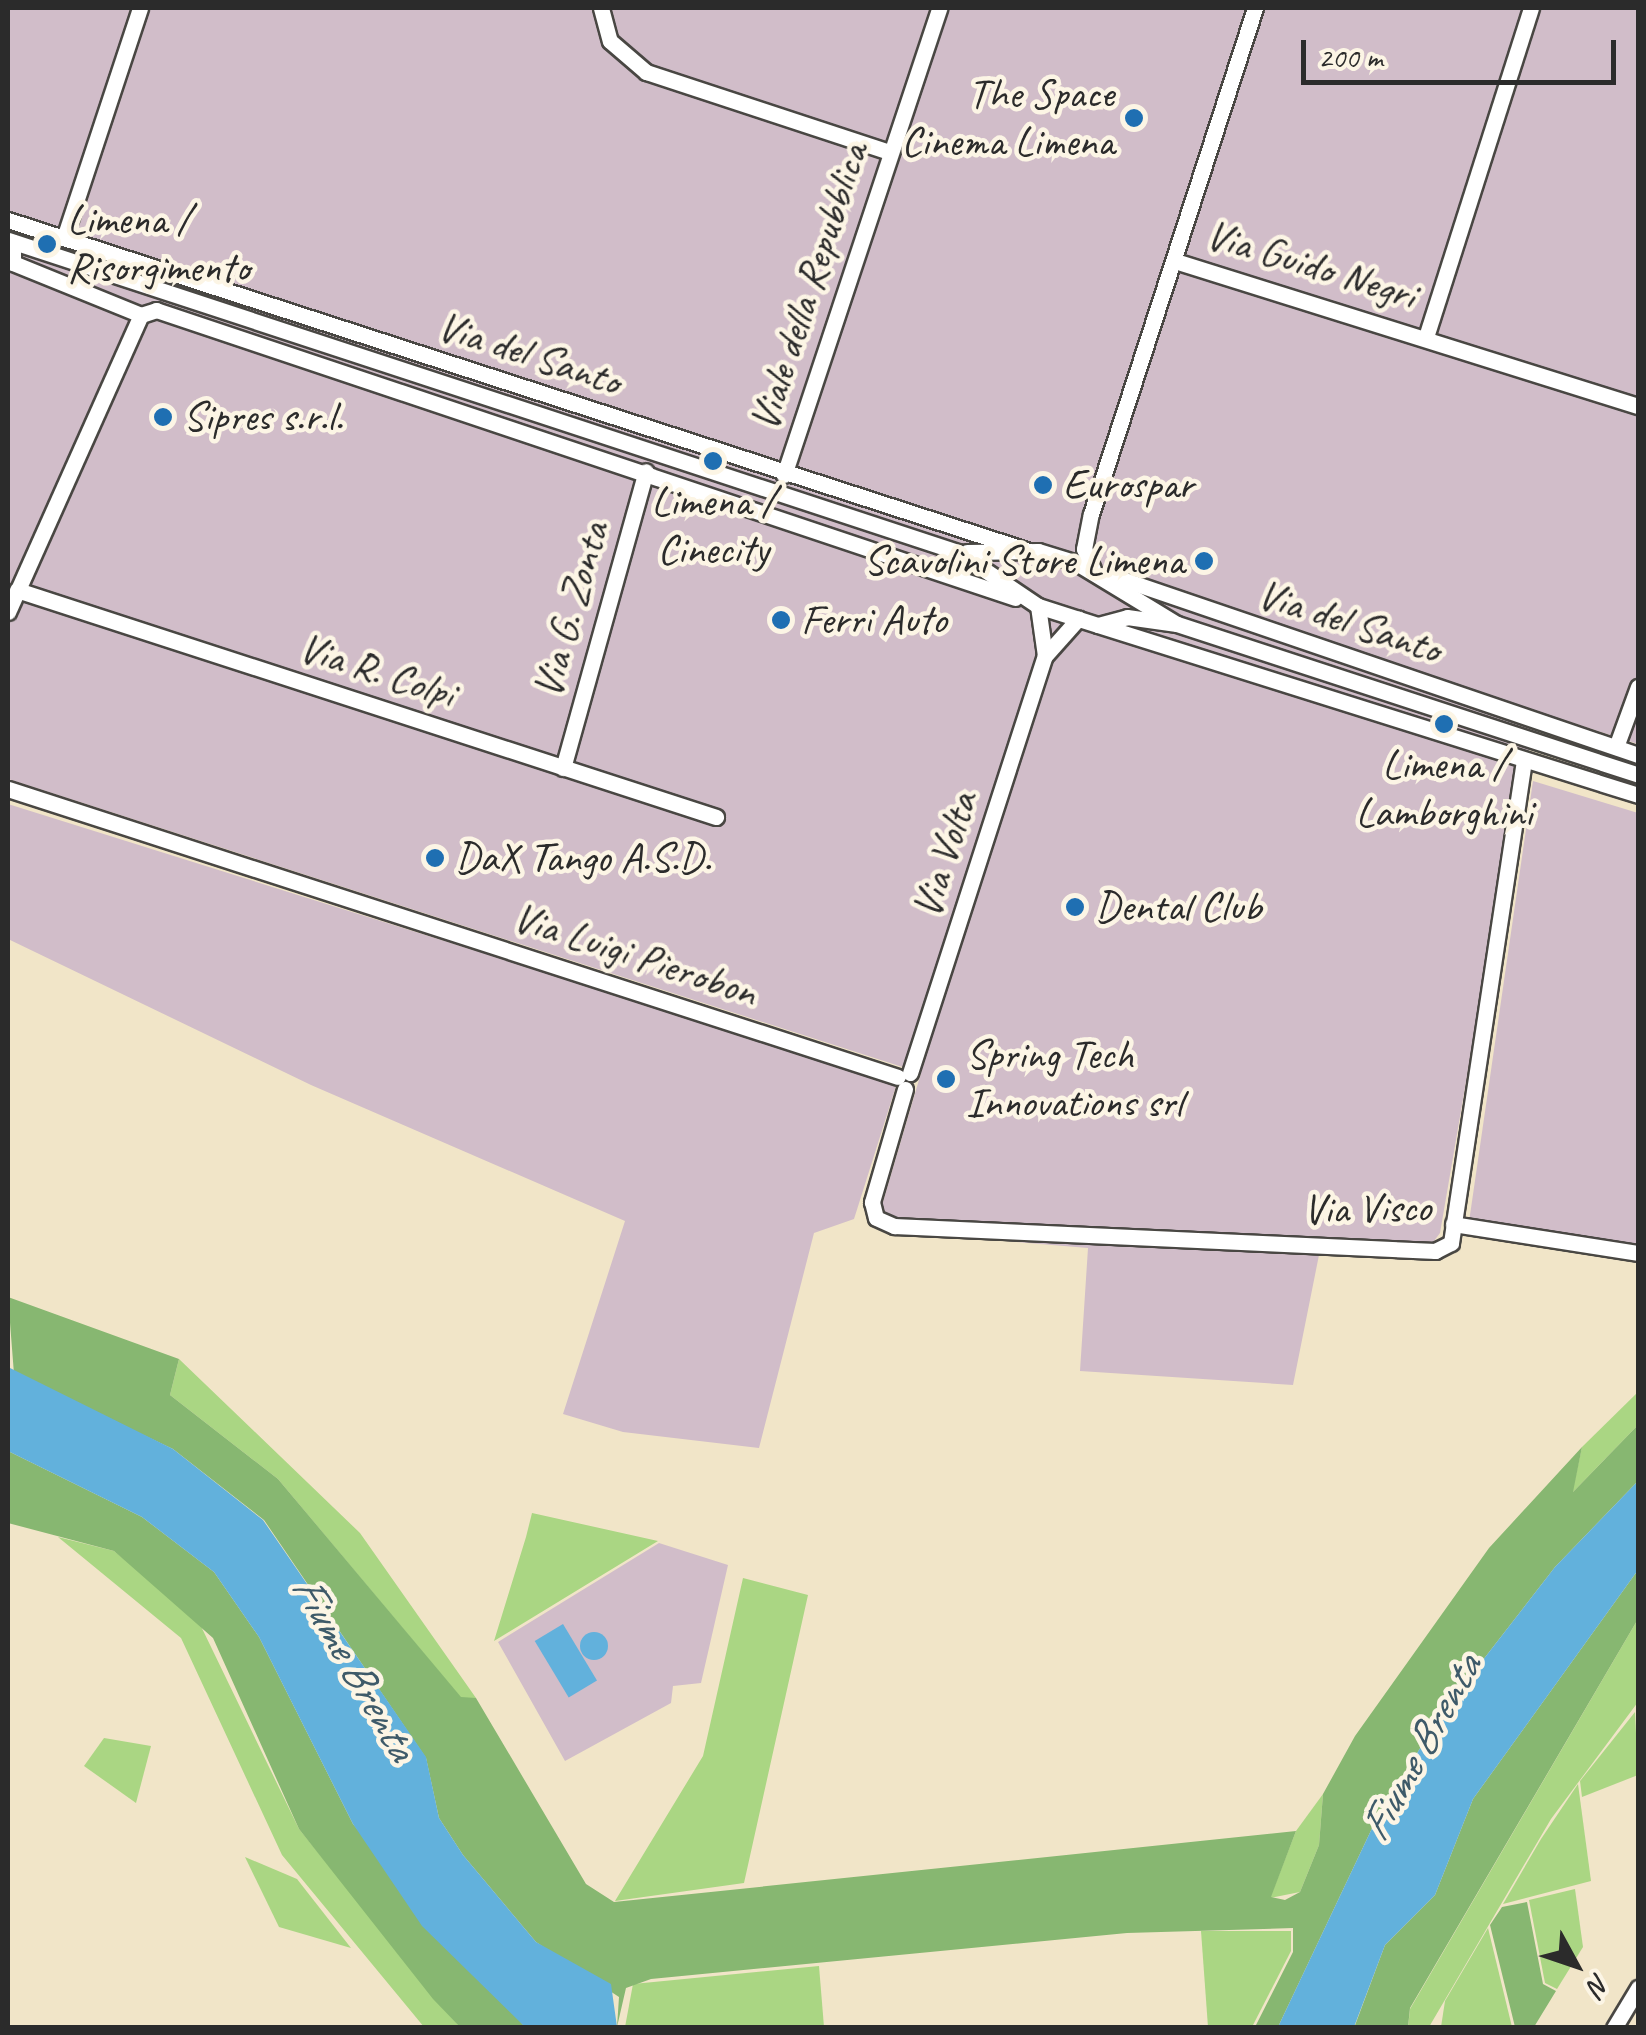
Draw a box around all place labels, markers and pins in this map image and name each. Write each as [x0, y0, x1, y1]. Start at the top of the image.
place label: The Space Cinema Limena [901, 69, 1114, 168]
marker: The Space Cinema Limena [1123, 107, 1145, 129]
place label: Limena / Risorgimento [67, 195, 249, 294]
marker: Limena / Risorgimento [36, 233, 58, 255]
place label: Sipres s.r.l. [183, 392, 343, 442]
marker: Sipres s.r.l. [152, 406, 174, 428]
marker: Limena / Cinecity [702, 450, 724, 472]
place label: Eurospar [1063, 460, 1193, 510]
marker: Eurospar [1032, 474, 1054, 496]
place label: Limena / Cinecity [651, 477, 775, 576]
place label: Scavolini Store Limena [862, 536, 1184, 586]
marker: Scavolini Store Limena [1193, 550, 1215, 572]
place label: Ferri Auto [801, 595, 946, 645]
marker: Ferri Auto [770, 609, 792, 631]
marker: Limena / Lamborghini [1433, 713, 1455, 735]
place label: Limena / Lamborghini [1356, 740, 1532, 838]
place label: DaX Tango A.S.D. [455, 833, 713, 883]
marker: DaX Tango A.S.D. [424, 847, 446, 869]
place label: Dental Club [1095, 882, 1261, 932]
marker: Dental Club [1064, 896, 1086, 918]
place label: Spring Tech Innovations srl [966, 1030, 1182, 1128]
marker: Spring Tech Innovations srl [935, 1068, 957, 1090]

